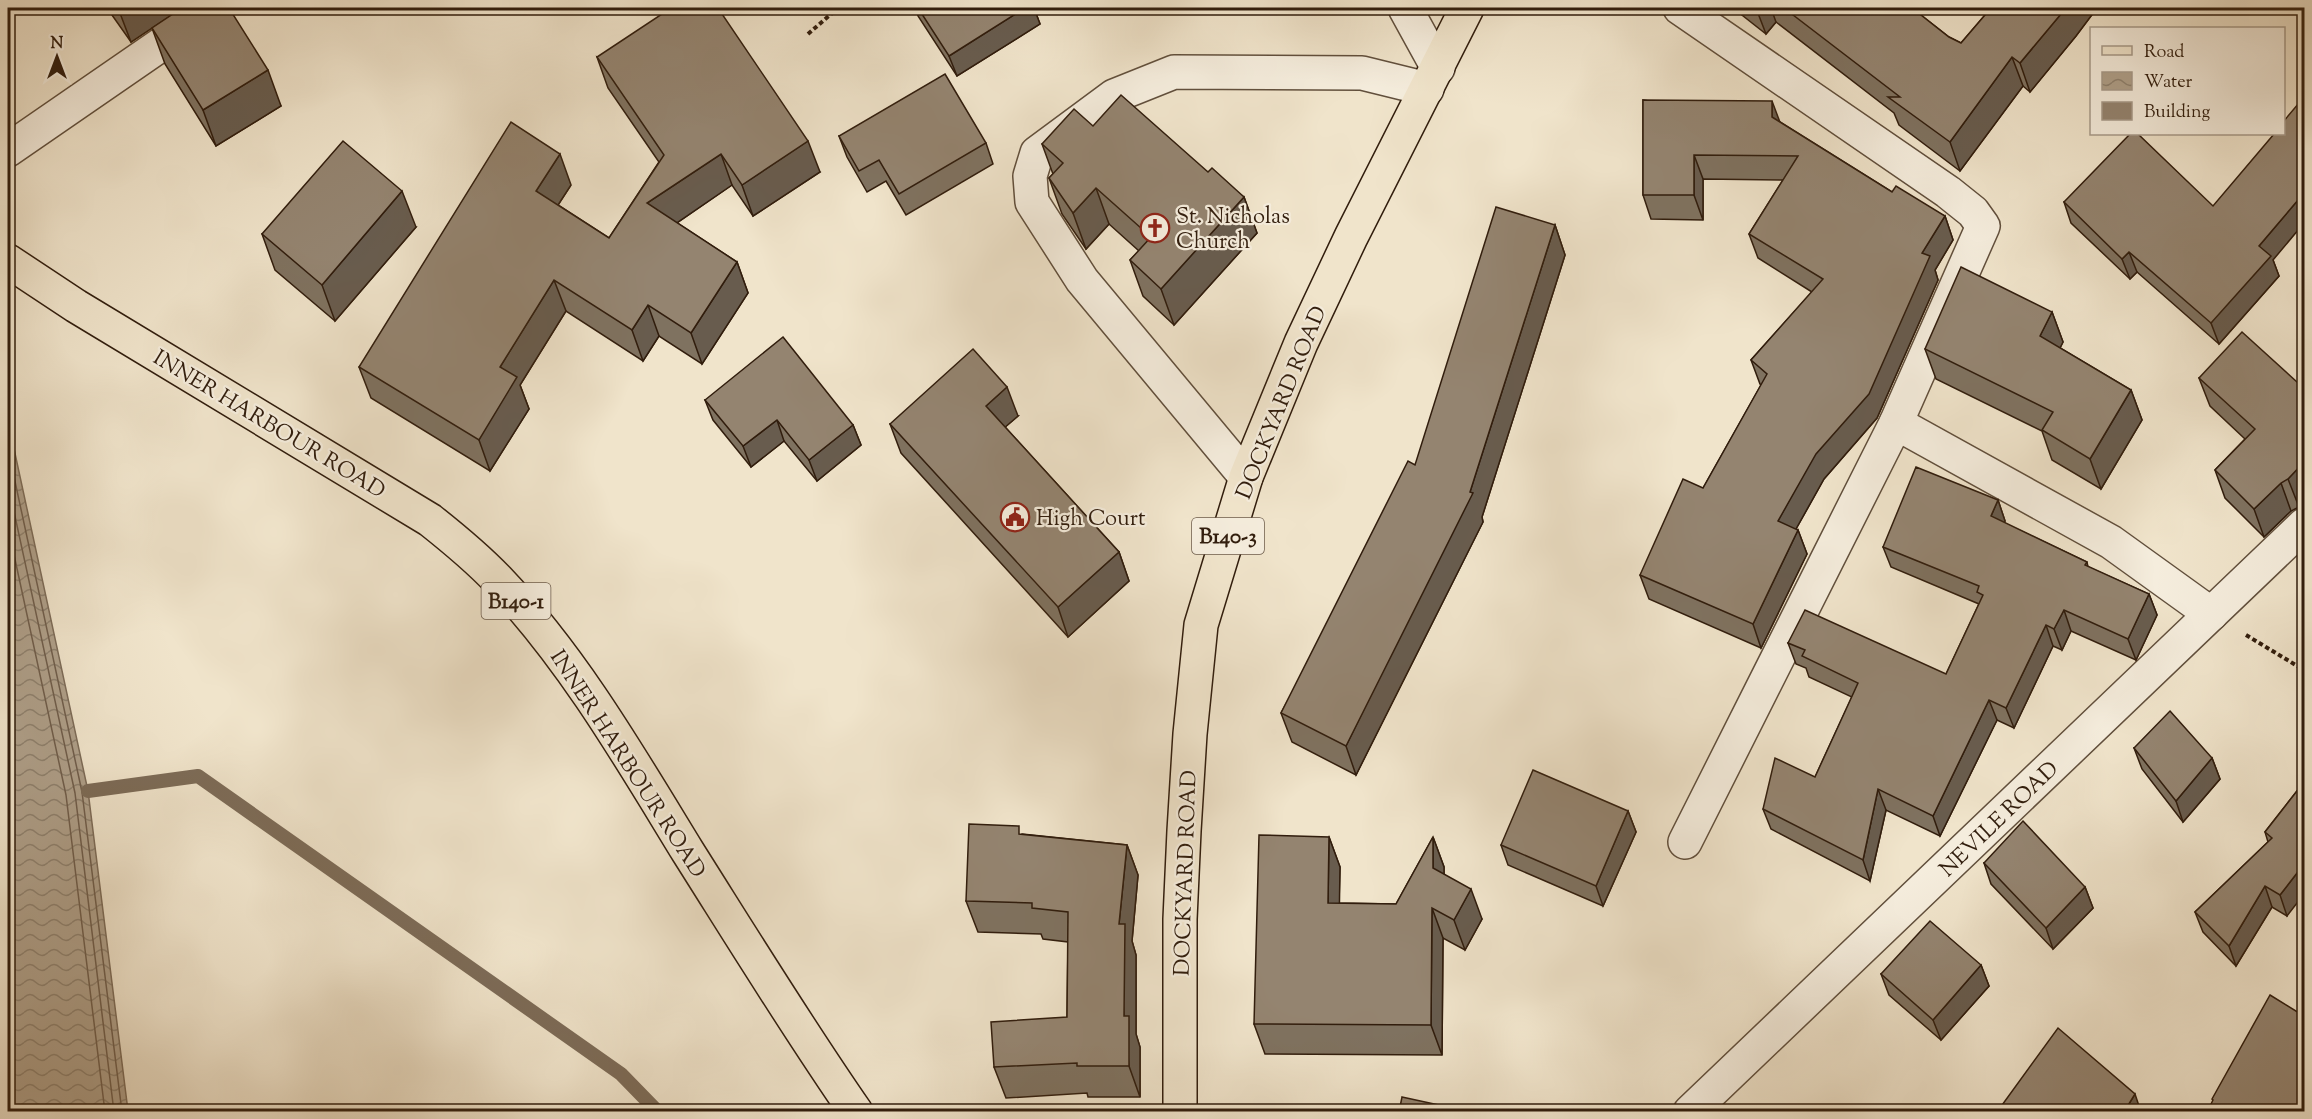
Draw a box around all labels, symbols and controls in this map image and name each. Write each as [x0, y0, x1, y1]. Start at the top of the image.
north arrow [27, 27, 87, 87]
legend [2090, 27, 2285, 135]
text: N [51, 33, 64, 56]
text: Road [2144, 40, 2184, 66]
text: Water [2144, 70, 2193, 96]
text: Building [2144, 100, 2210, 126]
place label: St. Nicholas Church [1176, 202, 1290, 259]
church icon: St. Nicholas Church [1139, 212, 1171, 244]
street label: DOCKYARD ROAD [1229, 302, 1336, 505]
street label: INNER HARBOUR ROAD [146, 343, 391, 508]
public building icon: High Court [999, 501, 1031, 533]
place label: High Court [1036, 504, 1146, 536]
road number: B140-3 [1192, 518, 1264, 554]
road number: B140-1 [482, 583, 550, 619]
street label: INNER HARBOUR ROAD [541, 644, 712, 885]
street label: NEVILE ROAD [1933, 755, 2067, 886]
street label: DOCKYARD ROAD [1167, 770, 1207, 977]

